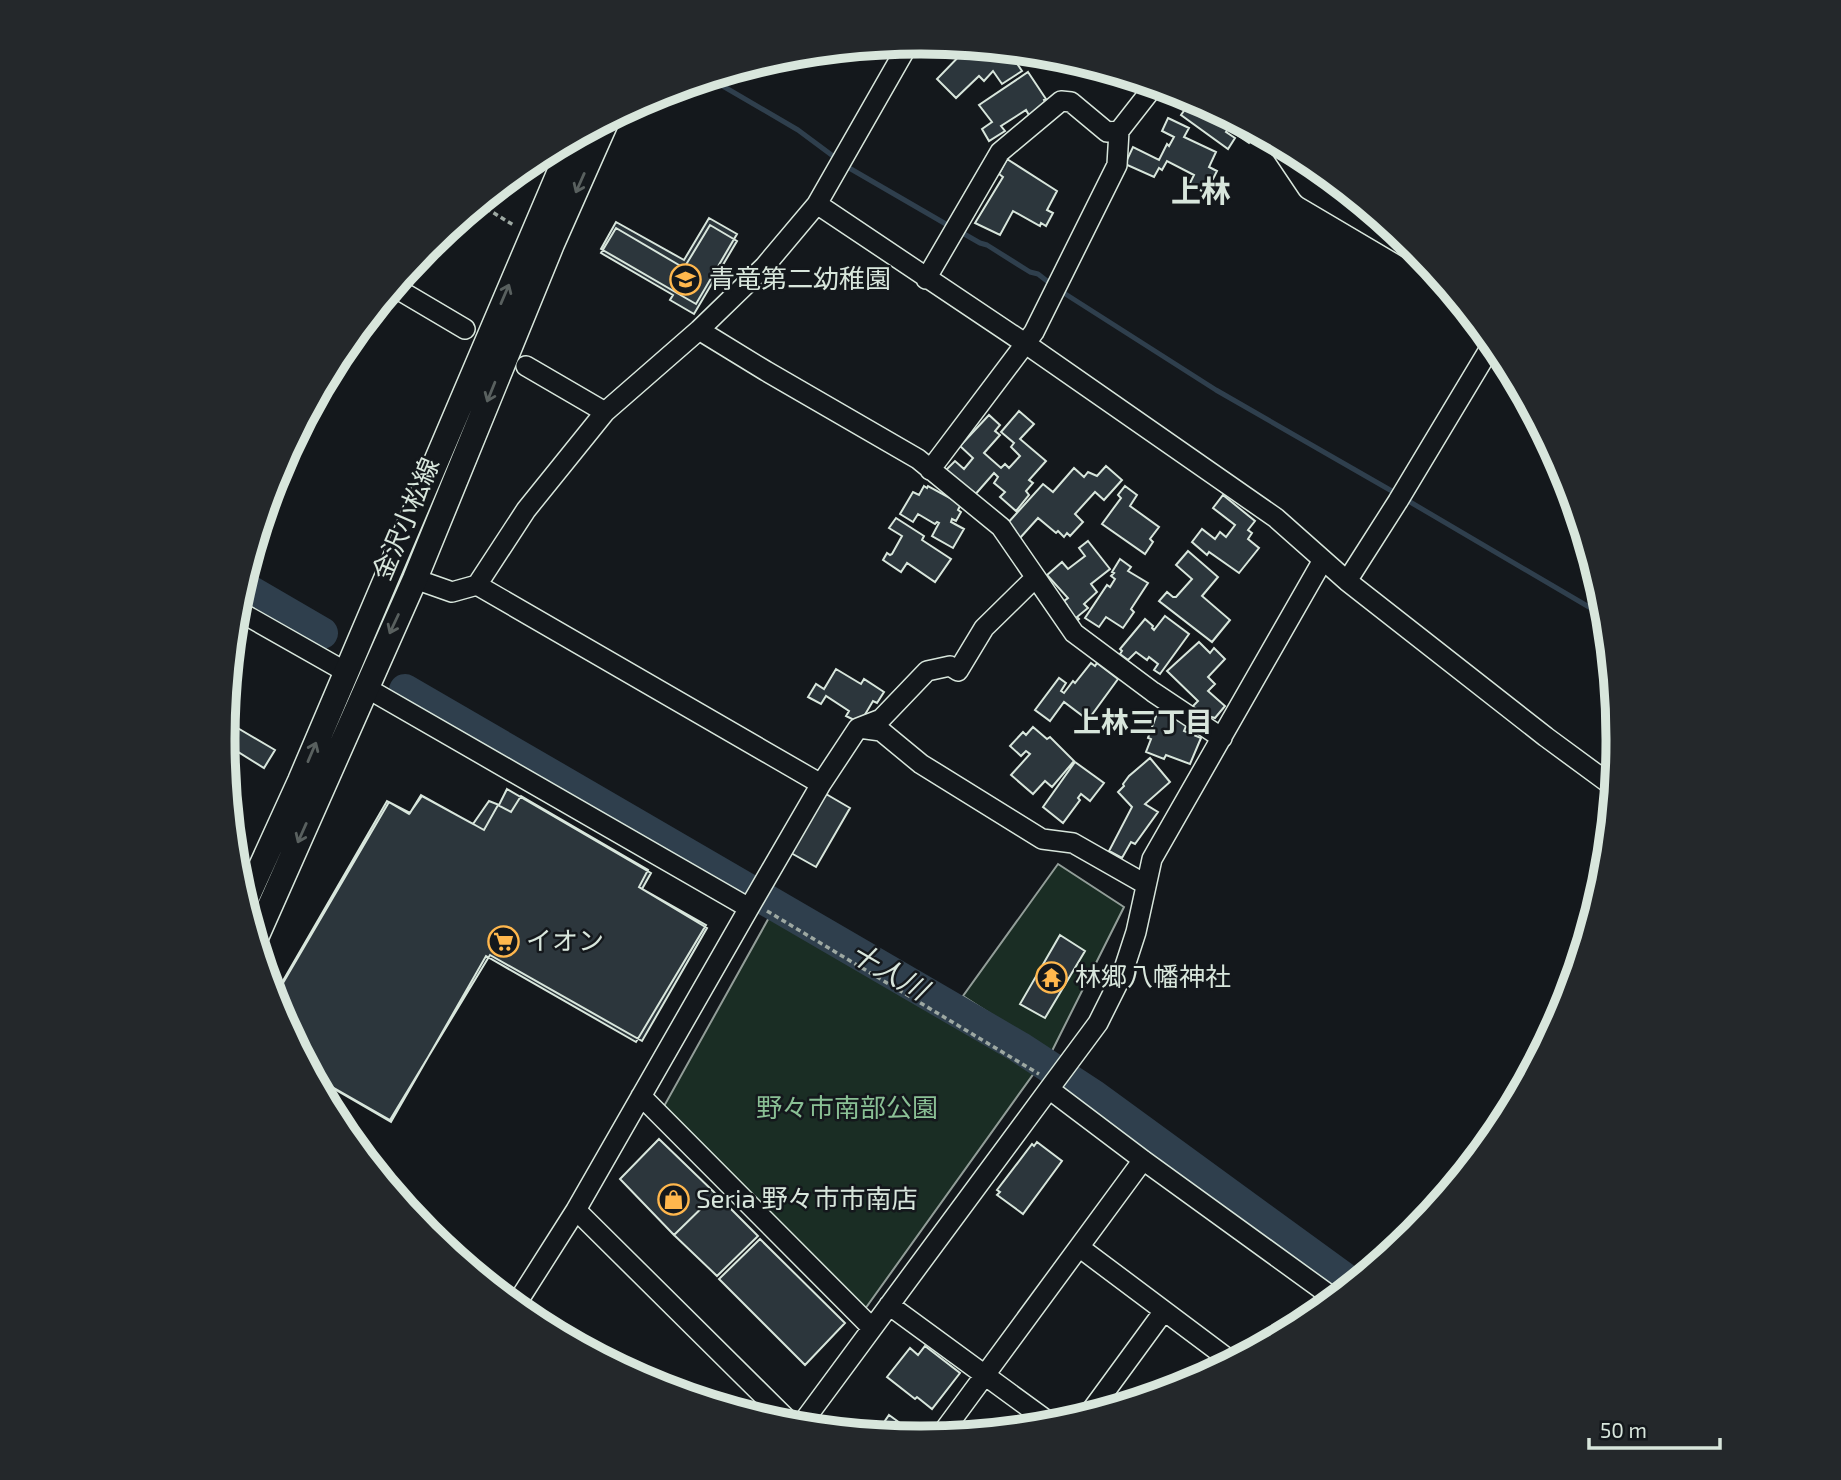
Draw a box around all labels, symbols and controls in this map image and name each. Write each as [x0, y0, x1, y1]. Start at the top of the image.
one-way arrow [573, 171, 586, 193]
district label: 上林 [1171, 172, 1231, 208]
school or university icon: 青竜第二幼稚園 [669, 262, 703, 296]
place label: 青竜第二幼稚園 [709, 262, 891, 293]
one-way arrow [500, 284, 513, 305]
one-way arrow [484, 381, 497, 402]
street label: 金沢小松線 [365, 453, 444, 584]
one-way arrow [387, 613, 400, 635]
district label: 上林三丁目 [1073, 704, 1213, 738]
one-way arrow [306, 742, 319, 763]
one-way arrow [295, 821, 308, 843]
supermarket icon: イオン [486, 924, 520, 958]
place label: イオン [526, 924, 604, 955]
water label: 十人川 [845, 934, 937, 1007]
temple icon: 林郷八幡神社 [1035, 960, 1069, 994]
place label: 林郷八幡神社 [1075, 960, 1231, 991]
park label: 野々市南部公園 [756, 1091, 938, 1122]
shop icon: Seria 野々市市南店 [656, 1182, 690, 1216]
place label: Seria 野々市市南店 [696, 1182, 918, 1213]
scale bar [1589, 1406, 1720, 1450]
text: 50 m [1600, 1417, 1647, 1442]

